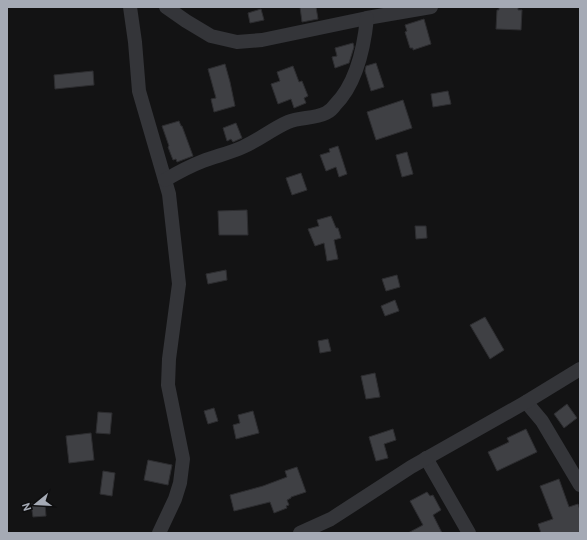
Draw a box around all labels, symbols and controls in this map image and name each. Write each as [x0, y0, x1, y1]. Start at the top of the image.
north arrow [16, 484, 56, 524]
text: N [20, 501, 35, 513]

